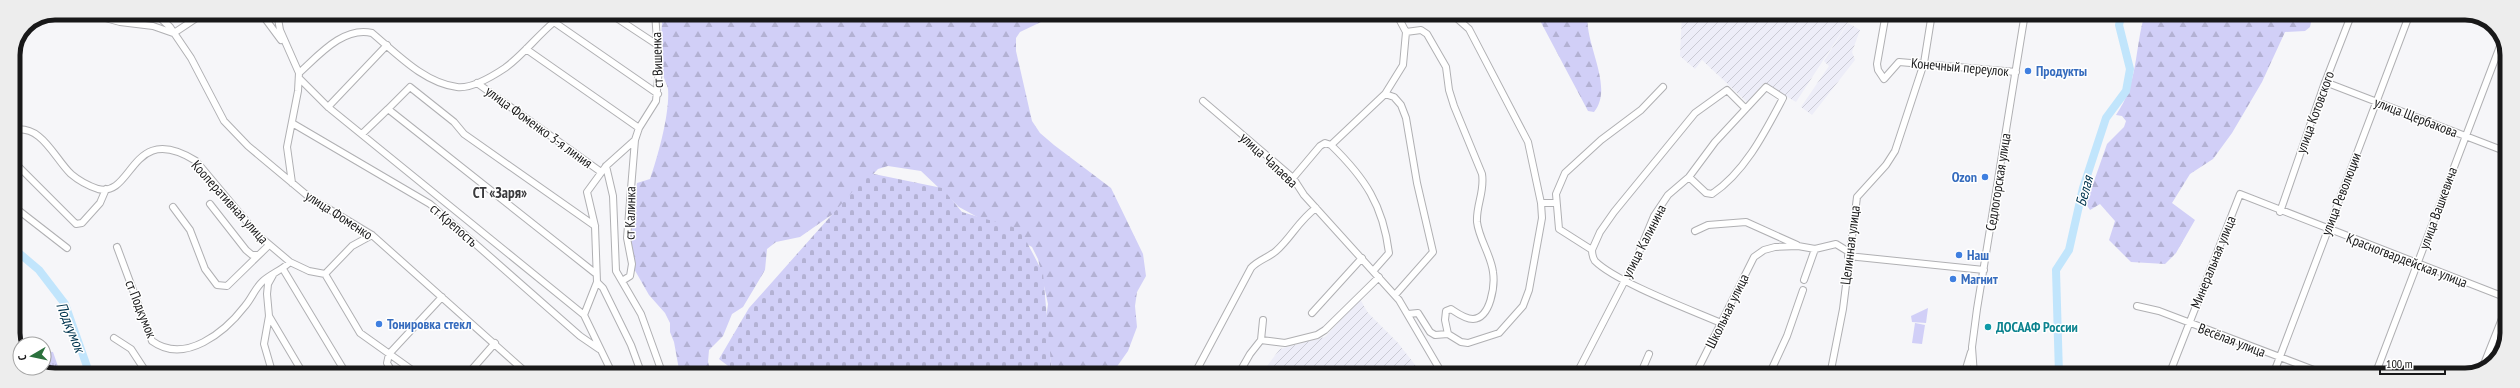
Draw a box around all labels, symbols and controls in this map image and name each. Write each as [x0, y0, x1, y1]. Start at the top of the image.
street label: ст Вишенка [647, 32, 667, 88]
street label: Конечный переулок [1910, 54, 2010, 80]
place label: Продукты [2036, 62, 2087, 80]
marker: Продукты [2023, 66, 2033, 76]
street label: улица Котовского [2292, 68, 2338, 156]
street label: улица Фоменко 3-я линия [482, 82, 596, 172]
street label: улица Щербакова [2372, 93, 2460, 141]
street label: улица Чапаева [1236, 129, 1302, 191]
street label: Седлогорская улица [1981, 132, 2015, 232]
street label: улица Революции [2317, 150, 2365, 238]
street label: Кооперативная улица [188, 156, 272, 248]
street label: улица Вашкевича [2415, 164, 2461, 252]
place label: Ozon [1952, 168, 1977, 186]
marker: Ozon [1980, 172, 1990, 182]
water label: Белая [2071, 173, 2097, 208]
district label: СТ «Заря» [473, 183, 527, 202]
street label: улица Фоменко [302, 186, 376, 244]
street label: ст Калинка [621, 186, 639, 240]
street label: ст Крепость [426, 199, 482, 251]
street label: улица Калинина [1618, 201, 1670, 281]
street label: Целинная улица [1836, 204, 1864, 286]
street label: Минеральная улица [2186, 213, 2240, 311]
street label: Красногвардейская улица [2344, 229, 2470, 291]
place label: Наш [1967, 246, 1989, 264]
marker: Наш [1954, 250, 1964, 260]
place label: Магнит [1961, 270, 1998, 288]
street label: Школьная улица [1701, 271, 1753, 351]
marker: Магнит [1948, 274, 1958, 284]
street label: ст Подкумок [121, 277, 161, 341]
water label: Подкумок [52, 299, 90, 357]
place label: Тонировка стекл [387, 315, 472, 333]
place label: ДОСААФ России [1996, 318, 2078, 336]
marker: Тонировка стекл [374, 319, 384, 329]
street label: Весёлая улица [2196, 319, 2268, 361]
marker: ДОСААФ России [1983, 322, 1993, 332]
north arrow [12, 336, 52, 376]
scale bar [2380, 350, 2445, 376]
text: С [15, 354, 29, 361]
text: 100 m [2386, 356, 2413, 371]

